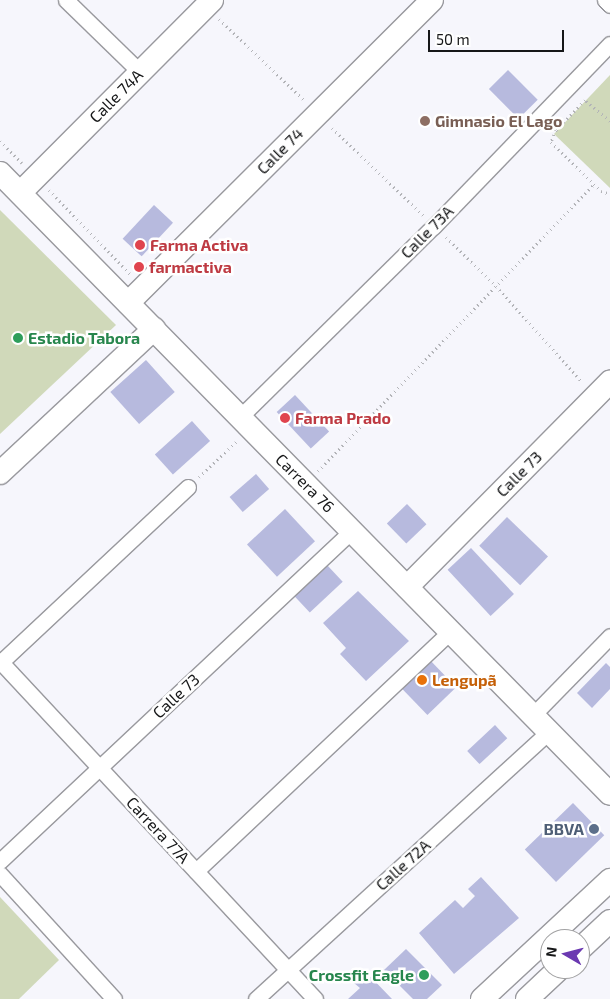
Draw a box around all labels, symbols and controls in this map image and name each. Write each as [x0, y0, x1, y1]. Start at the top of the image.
scale bar [430, 20, 566, 52]
text: 50 m [436, 30, 470, 48]
street label: Calle 74A [85, 65, 147, 127]
place label: Gimnasio El Lago [435, 111, 563, 131]
marker: Gimnasio El Lago [419, 115, 431, 127]
street label: Calle 74 [253, 124, 307, 178]
street label: Calle 73A [397, 202, 457, 262]
place label: Farma Activa [150, 235, 249, 255]
marker: Farma Activa [134, 239, 146, 251]
place label: farmactiva [149, 257, 232, 277]
marker: farmactiva [133, 261, 145, 273]
place label: Estadio Tabora [28, 328, 140, 348]
marker: Estadio Tabora [12, 332, 24, 344]
place label: Farma Prado [295, 408, 391, 428]
marker: Farma Prado [279, 412, 291, 424]
street label: Calle 73 [492, 447, 546, 501]
street label: Carrera 76 [272, 450, 338, 516]
street label: Calle 73 [149, 670, 203, 722]
place label: Lengupã [432, 670, 497, 690]
marker: Lengupã [416, 674, 428, 686]
street label: Carrera 77A [122, 793, 194, 867]
place label: BBVA [544, 819, 584, 839]
marker: BBVA [588, 823, 600, 835]
street label: Calle 72A [372, 836, 434, 894]
north arrow [540, 929, 590, 979]
text: N [542, 946, 560, 958]
place label: Crossfit Eagle [309, 965, 414, 985]
marker: Crossfit Eagle [418, 969, 430, 981]

